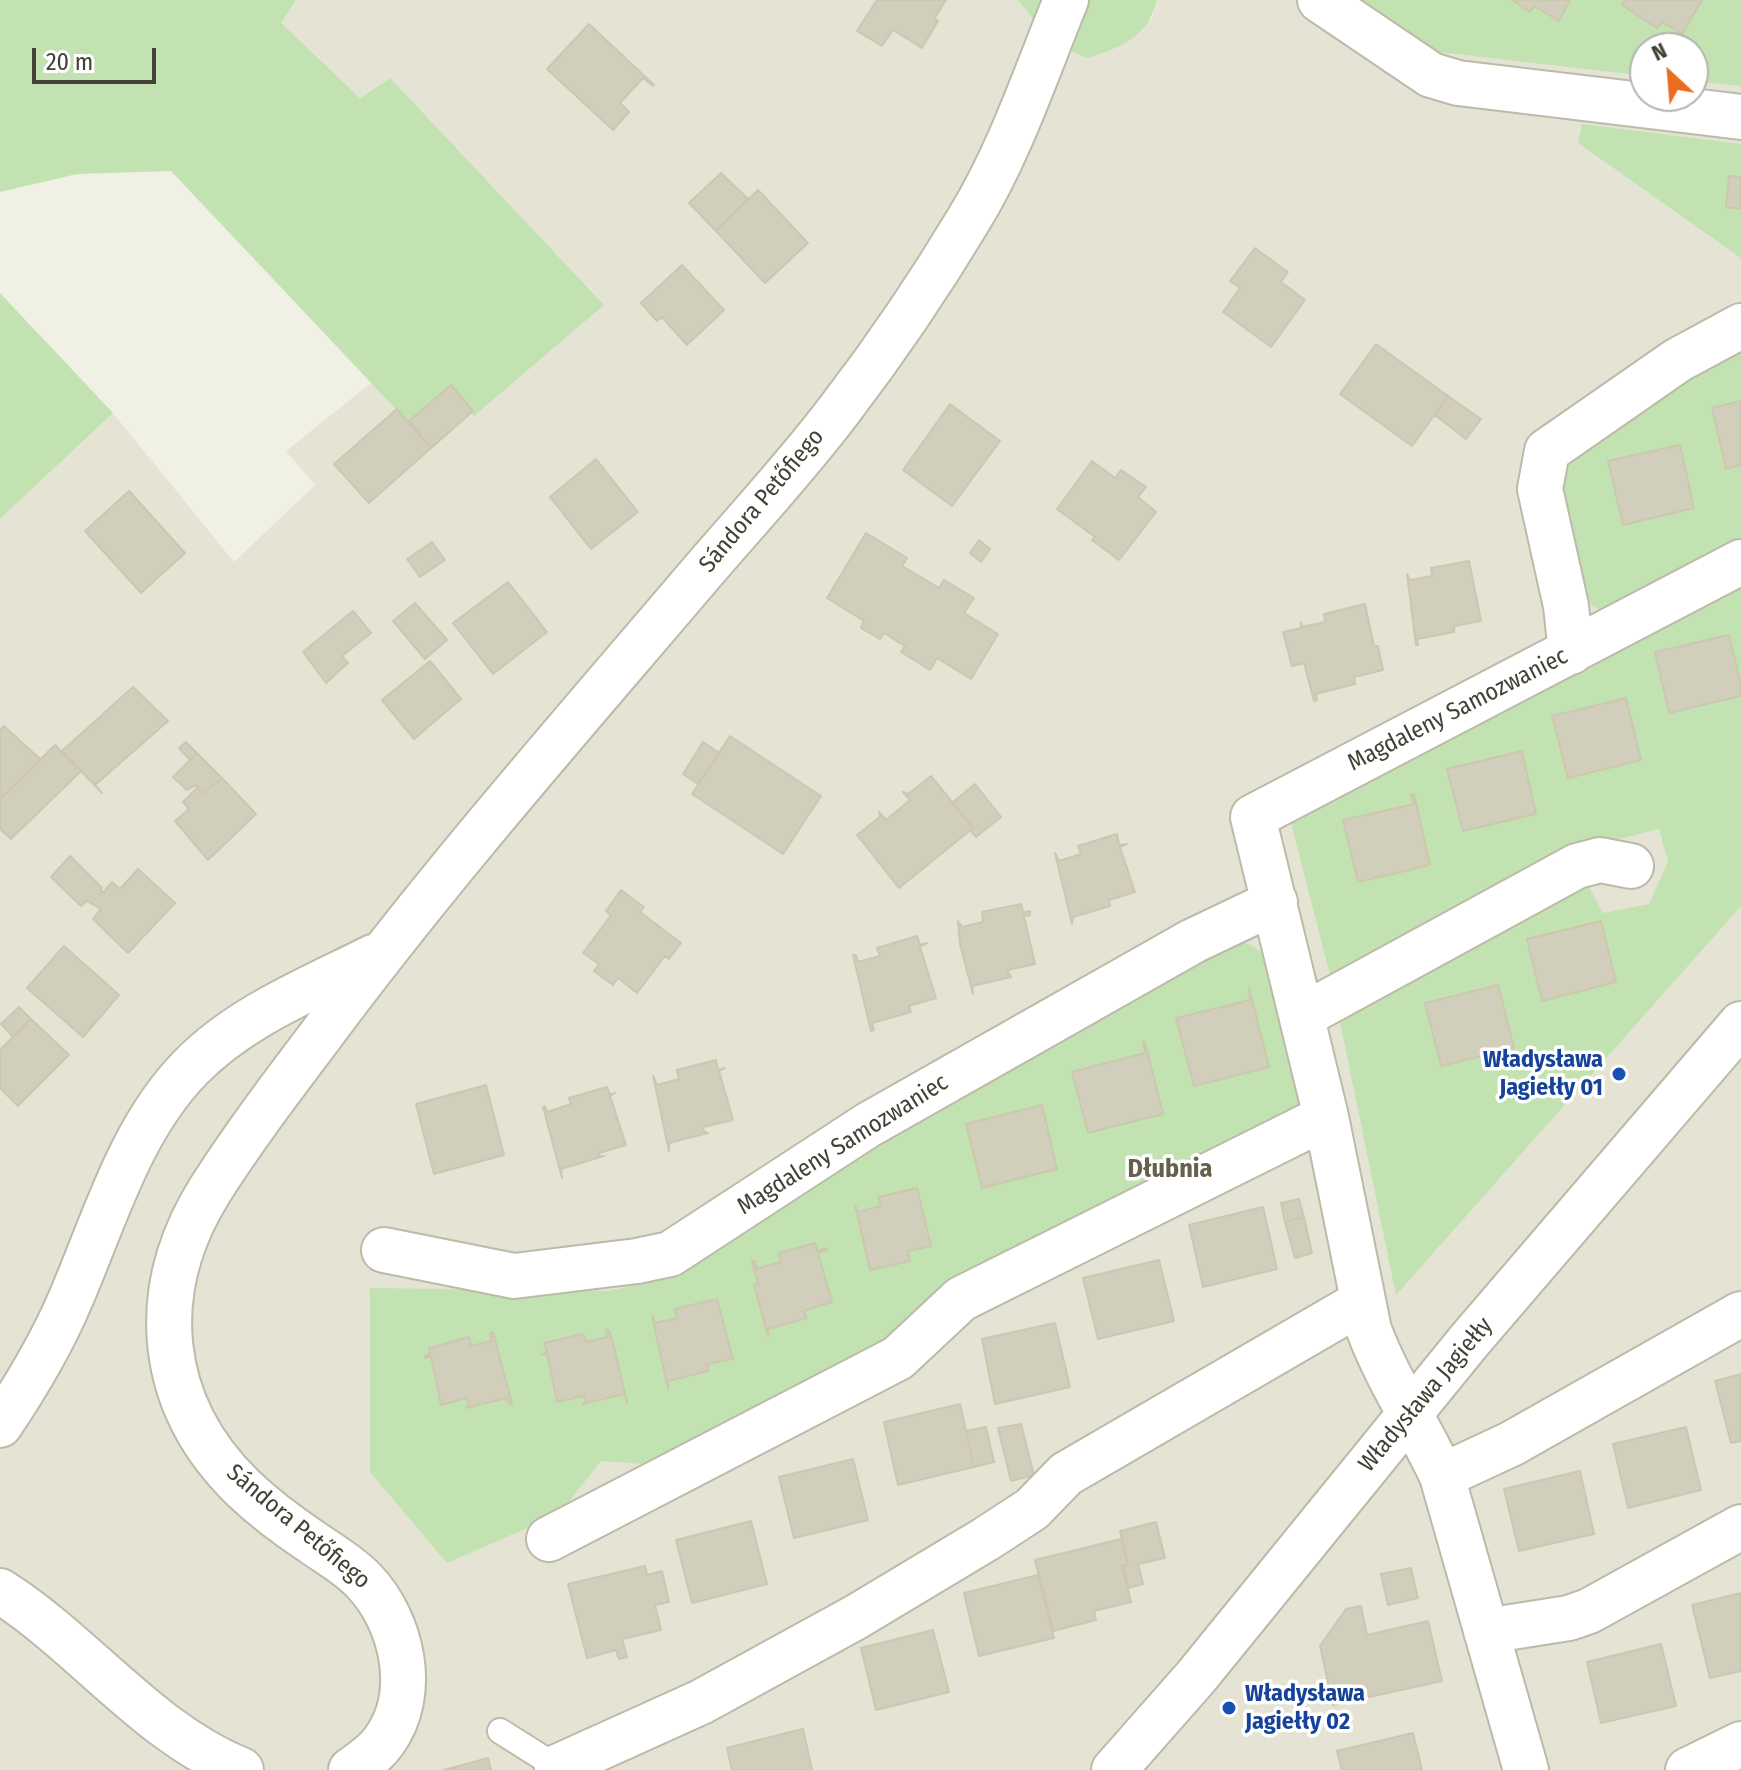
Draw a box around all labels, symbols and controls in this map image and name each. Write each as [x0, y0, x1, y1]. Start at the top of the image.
scale bar [36, 32, 160, 82]
north arrow [1629, 32, 1709, 112]
text: N [1647, 37, 1671, 67]
text: 20 m [46, 48, 93, 76]
street label: Sándora Petőfiego [694, 423, 830, 579]
street label: Magdaleny Samozwaniec [1343, 642, 1573, 778]
place label: Władysława Jagiełły 01 [1483, 1046, 1603, 1102]
marker: Władysława Jagiełły 01 [1610, 1065, 1628, 1083]
street label: Magdaleny Samozwaniec [732, 1068, 954, 1222]
district label: Dłubnia [1128, 1154, 1212, 1186]
street label: Władysława Jagiełły [1353, 1312, 1499, 1478]
street label: Sándora Petőfiego [220, 1459, 376, 1595]
place label: Władysława Jagiełły 02 [1245, 1680, 1365, 1736]
marker: Władysława Jagiełły 02 [1220, 1699, 1238, 1717]

